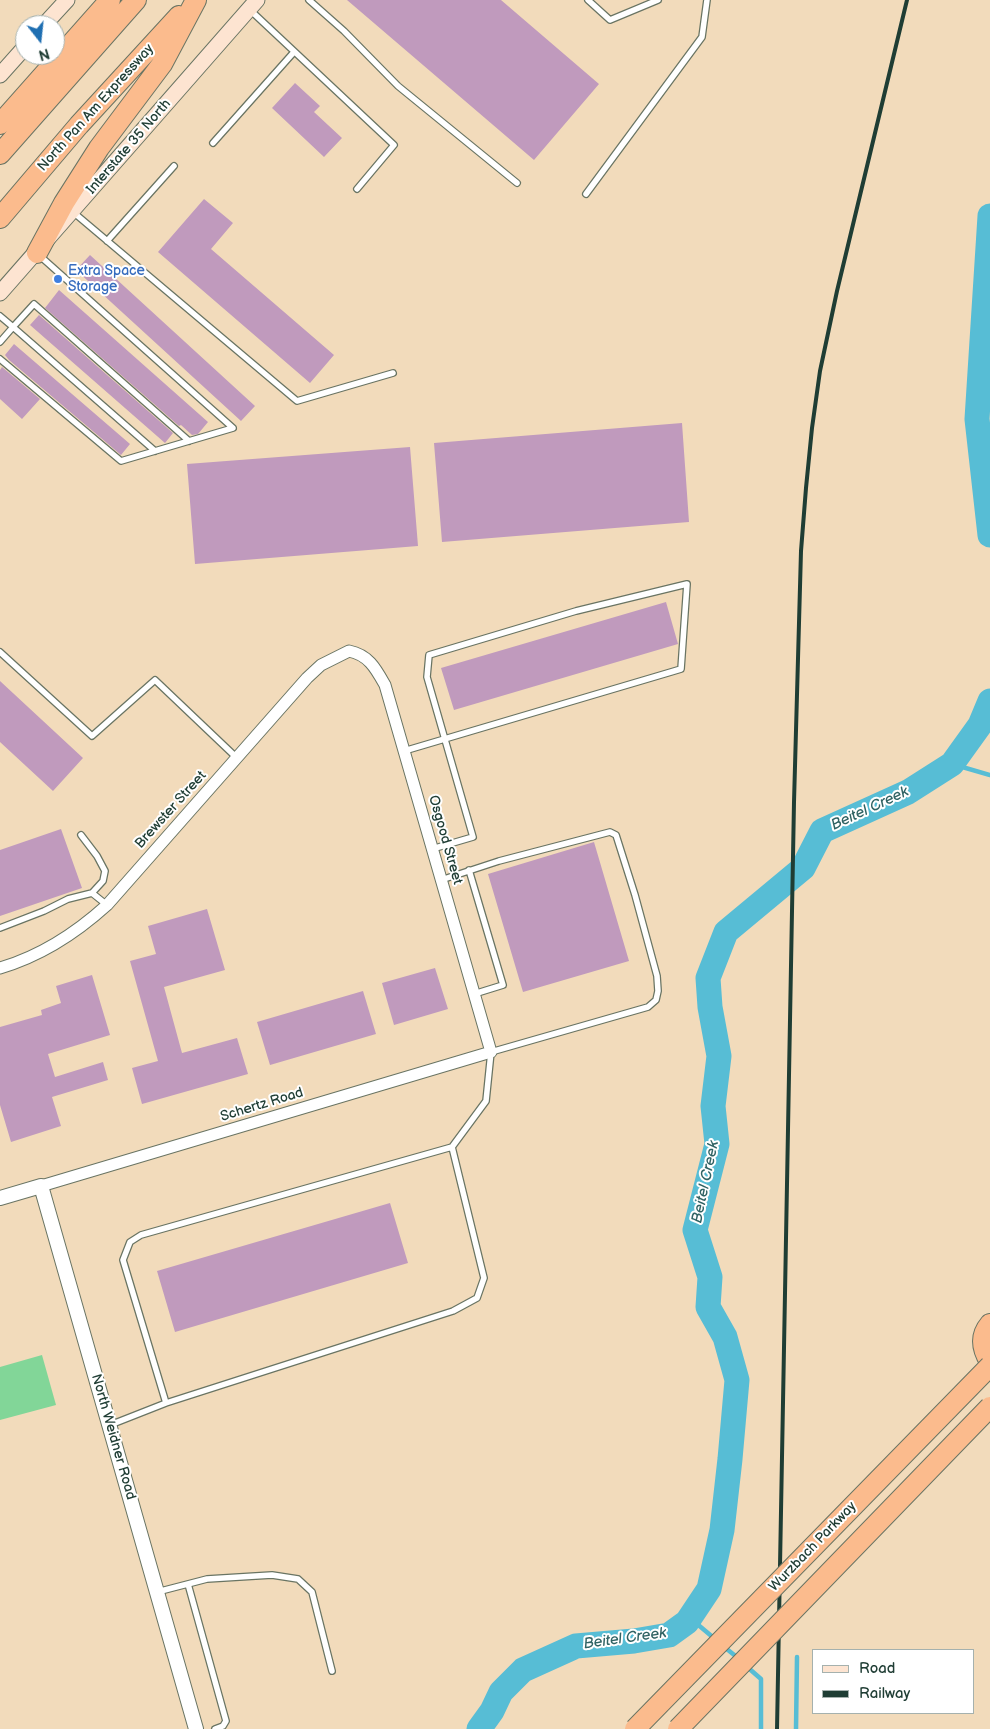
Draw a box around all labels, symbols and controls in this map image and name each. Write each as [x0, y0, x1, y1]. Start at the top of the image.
north arrow [15, 15, 65, 65]
street label: North Pan Am Expressway [34, 41, 158, 175]
street label: Interstate 35 North [83, 96, 175, 198]
place label: Extra Space Storage [68, 263, 145, 296]
marker: Extra Space Storage [52, 273, 64, 285]
street label: Brewster Street [132, 768, 210, 852]
water label: Beitel Creek [828, 783, 912, 835]
street label: Osgood Street [424, 794, 466, 886]
street label: Schertz Road [219, 1084, 305, 1126]
water label: Beitel Creek [689, 1139, 723, 1225]
street label: North Weidner Road [87, 1372, 139, 1502]
street label: Wurzbach Parkway [766, 1499, 860, 1595]
water label: Beitel Creek [582, 1624, 668, 1654]
legend [812, 1649, 975, 1714]
text: Road [859, 1659, 895, 1678]
text: Railway [859, 1684, 910, 1703]

